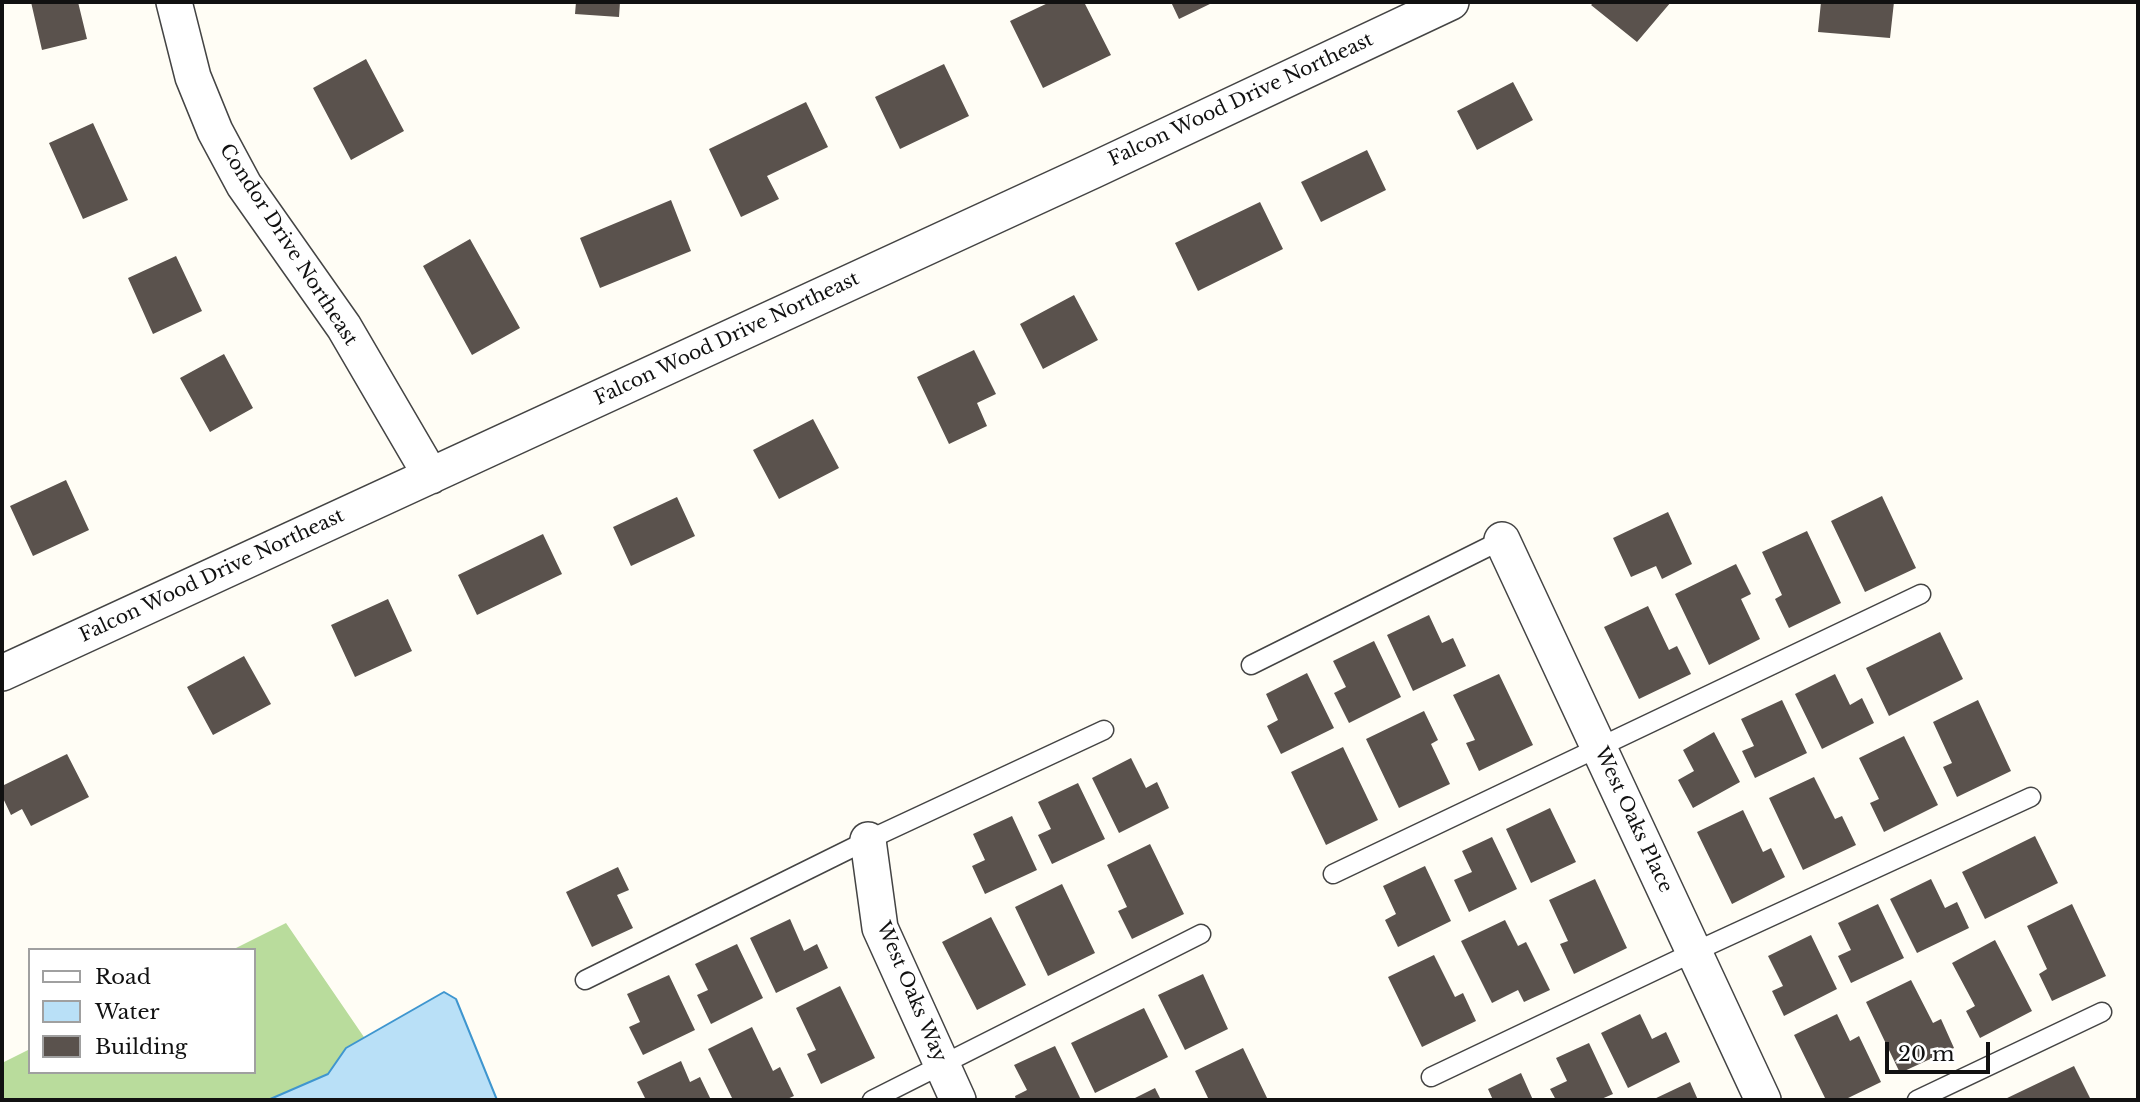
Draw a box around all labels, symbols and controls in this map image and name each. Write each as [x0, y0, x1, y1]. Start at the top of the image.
street label: Falcon Wood Drive Northeast [1105, 29, 1377, 171]
street label: Condor Drive Northeast [214, 140, 362, 350]
street label: Falcon Wood Drive Northeast [591, 268, 863, 410]
street label: Falcon Wood Drive Northeast [76, 505, 348, 647]
street label: West Oaks Place [1589, 744, 1677, 896]
street label: West Oaks Way [871, 918, 951, 1066]
legend [28, 948, 256, 1074]
text: Road [95, 964, 151, 990]
text: Water [95, 999, 159, 1025]
scale bar [1888, 1028, 1993, 1072]
text: Building [95, 1034, 187, 1060]
text: 20 m [1898, 1041, 1955, 1067]

